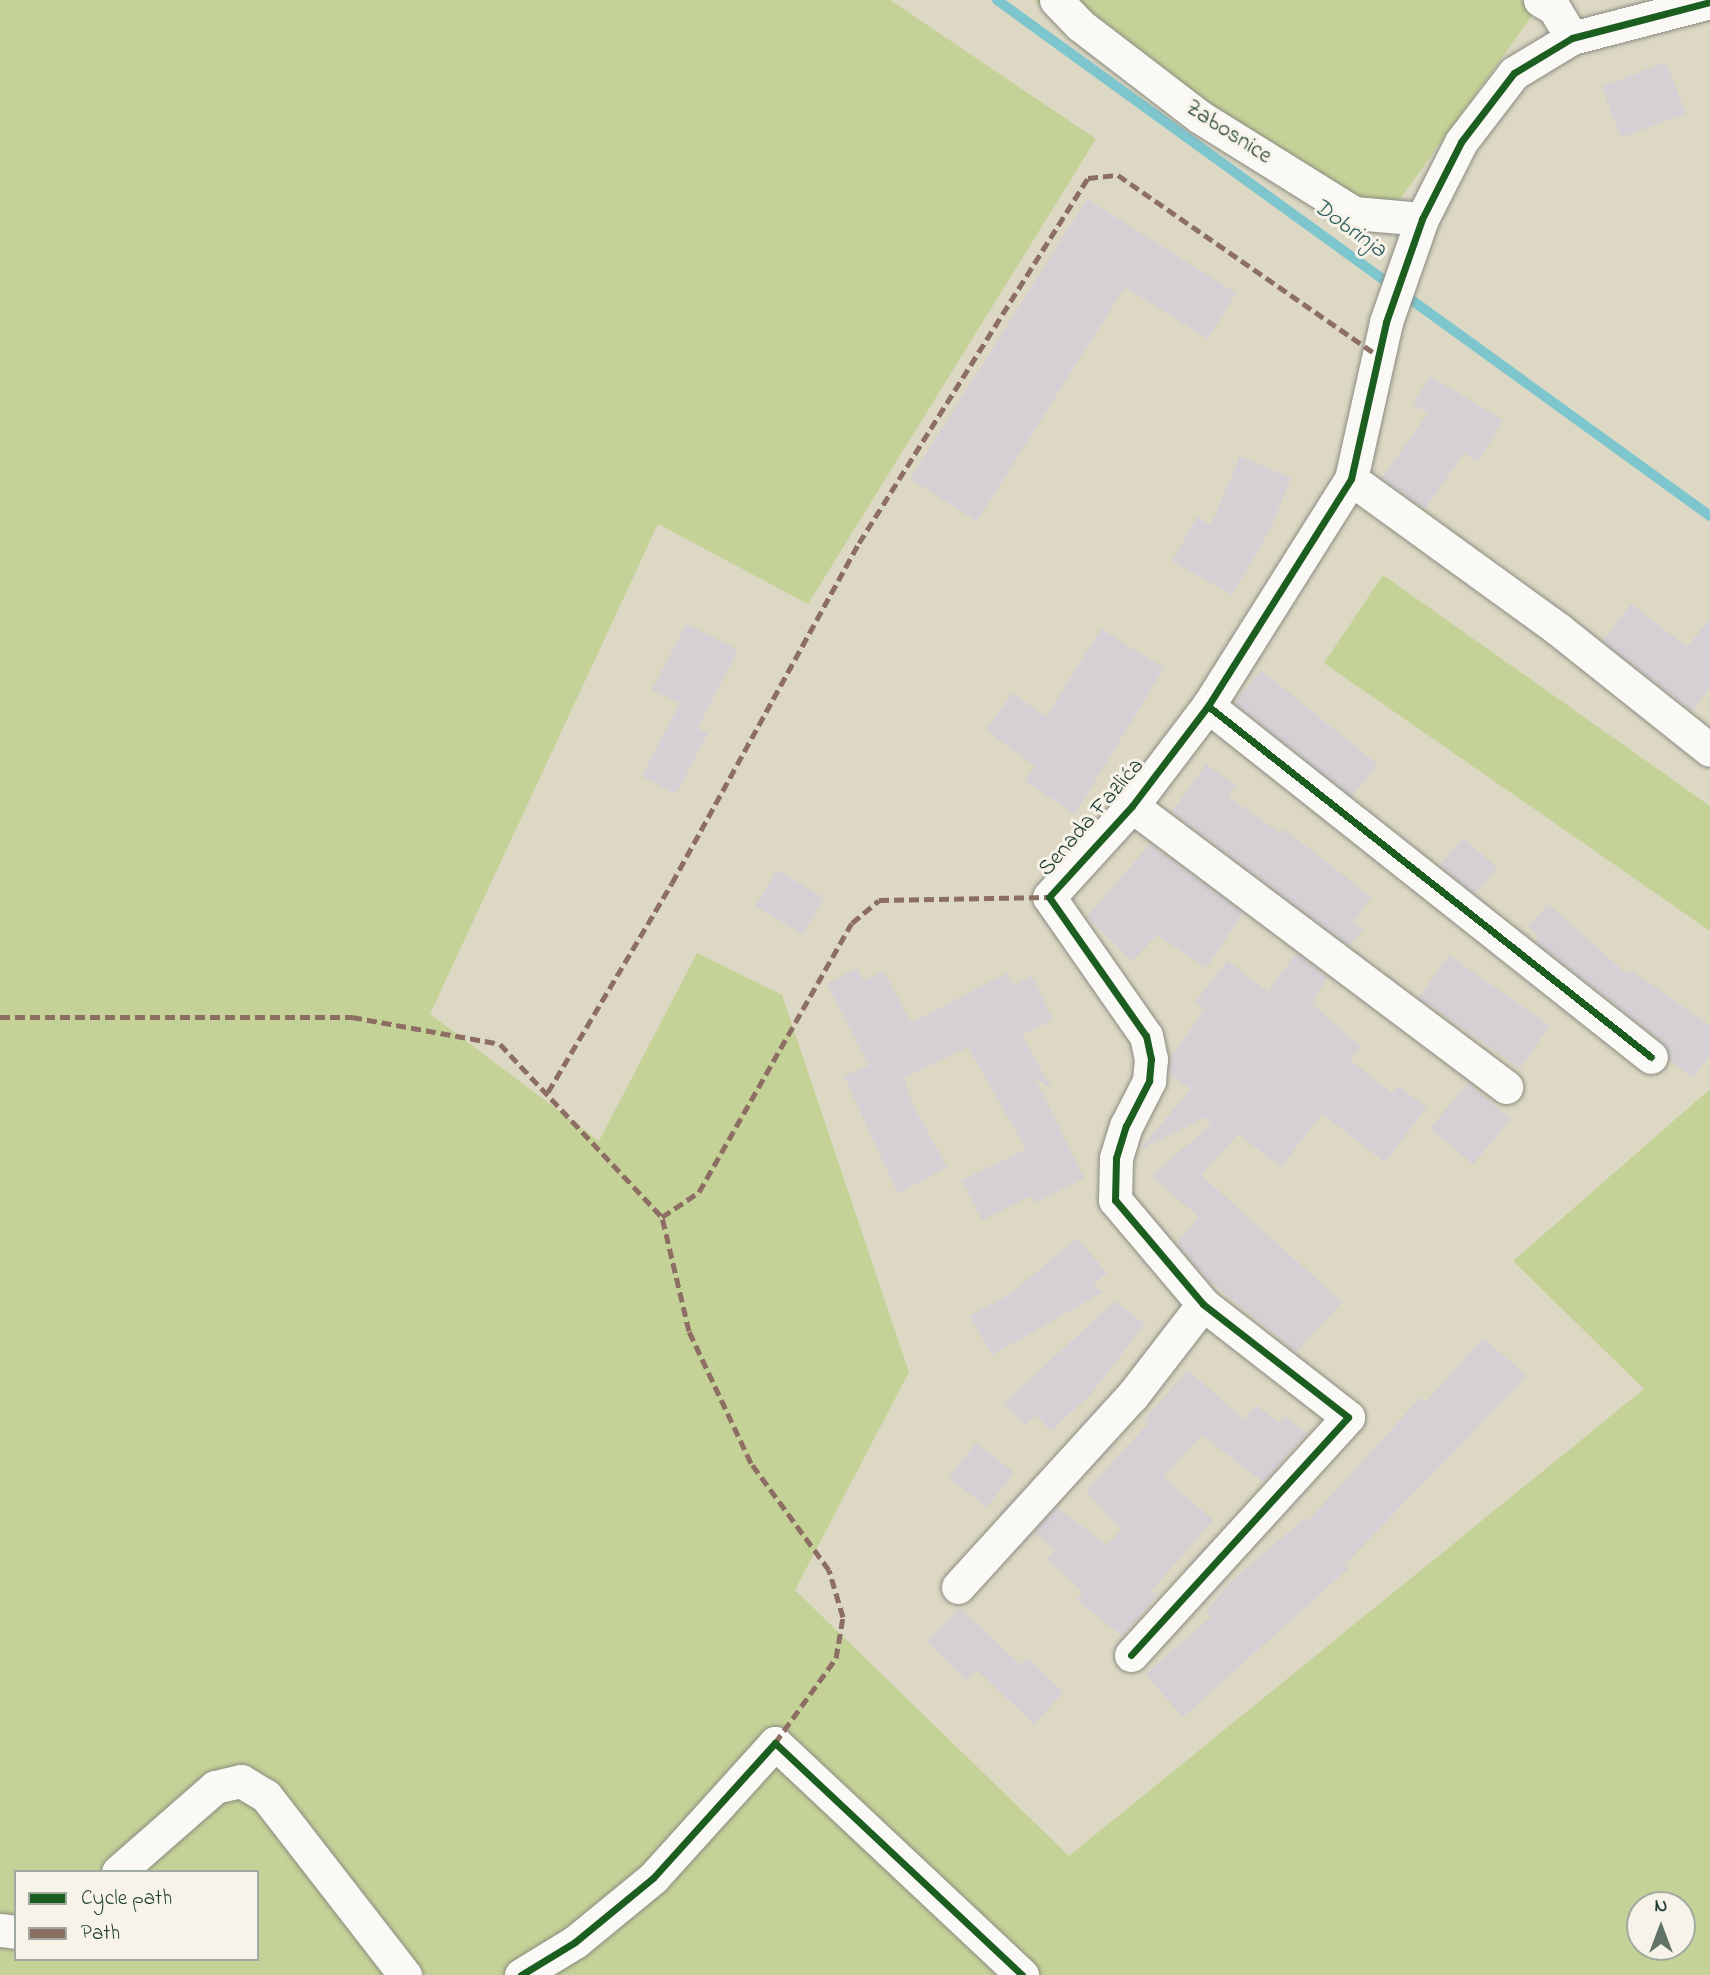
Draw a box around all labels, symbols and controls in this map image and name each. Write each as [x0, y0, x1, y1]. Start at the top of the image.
street label: Zabosnice [1180, 95, 1276, 171]
water label: Dobrinja [1307, 193, 1391, 265]
street label: Senada Fazlića [1033, 753, 1151, 883]
legend [14, 1870, 259, 1961]
text: Cycle path [81, 1884, 172, 1914]
north arrow [1626, 1891, 1696, 1961]
text: N [1655, 1893, 1667, 1920]
text: Path [81, 1919, 120, 1949]

